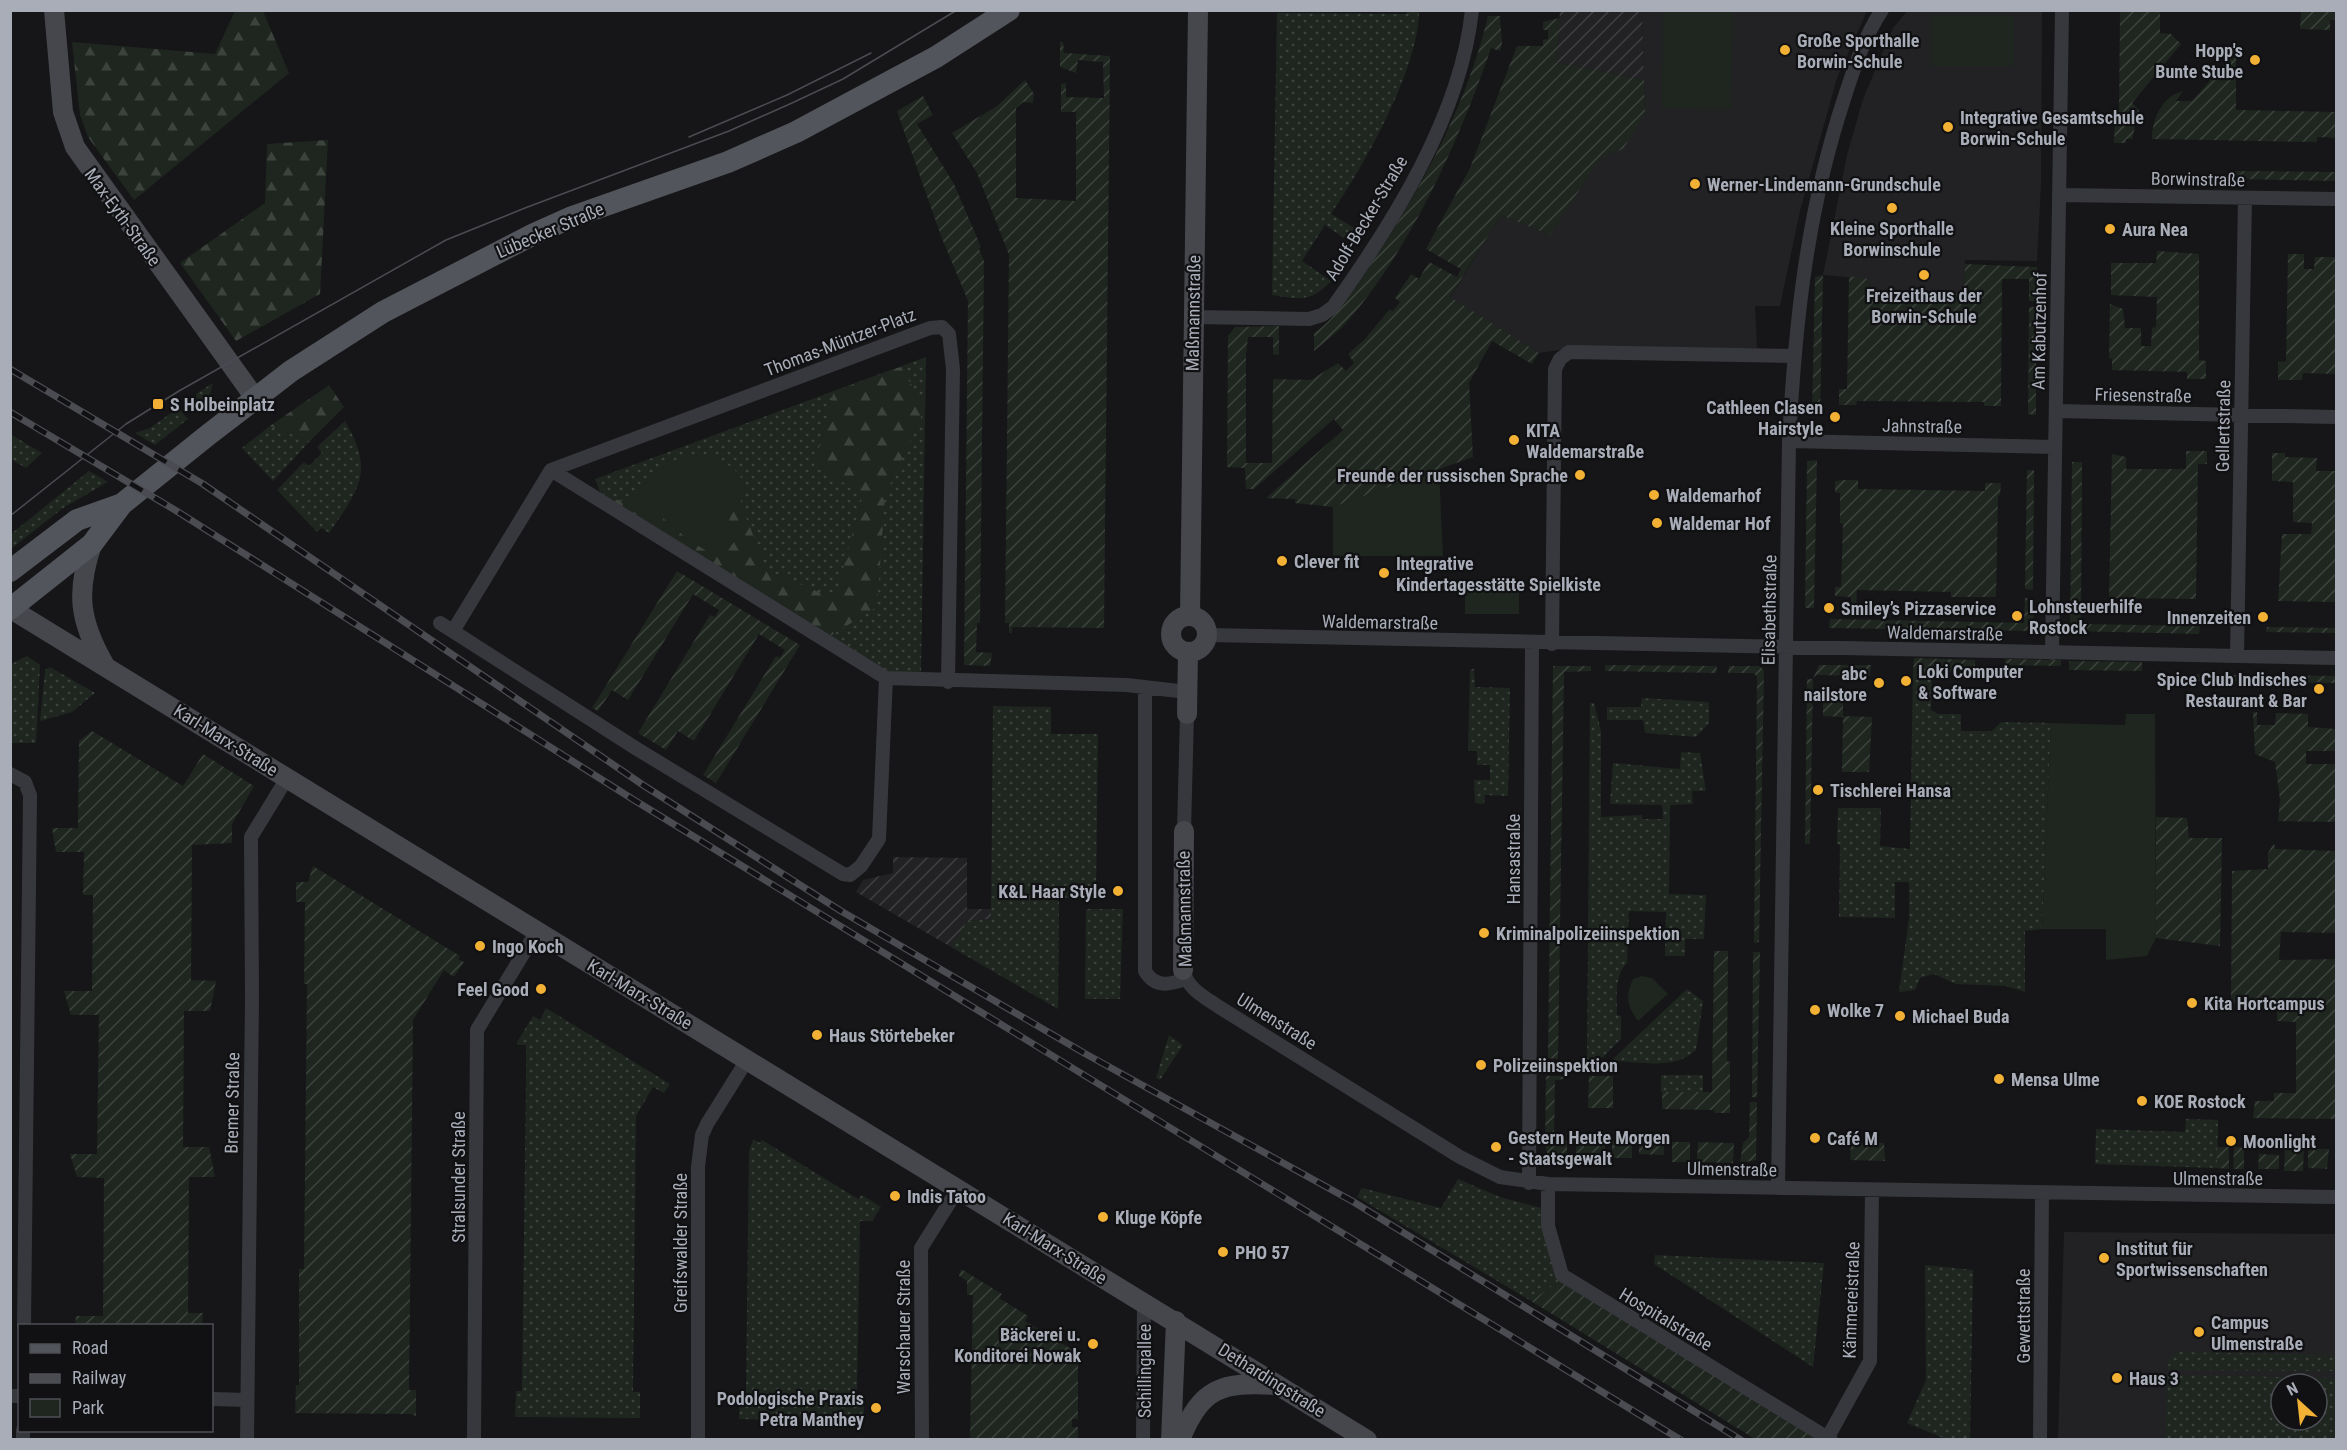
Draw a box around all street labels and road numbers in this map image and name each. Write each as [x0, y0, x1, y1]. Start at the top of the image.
street label: Adolf-Becker-Straße [1320, 152, 1412, 284]
street label: Max-Eyth-Straße [81, 164, 165, 270]
street label: Borwinstraße [2151, 168, 2245, 190]
street label: Lübecker Straße [493, 198, 607, 262]
street label: Maßmannstraße [1181, 255, 1205, 371]
street label: Am Kabutzenhof [2027, 272, 2051, 390]
street label: Thomas-Müntzer-Platz [761, 303, 919, 381]
street label: Gellertstraße [2212, 380, 2234, 472]
street label: Friesenstraße [2094, 384, 2192, 406]
street label: Jahnstraße [1882, 415, 1962, 437]
street label: Elisabethstraße [1758, 555, 1780, 665]
street label: Waldemarstraße [1322, 610, 1438, 634]
street label: Waldemarstraße [1887, 621, 2003, 645]
street label: Karl-Marx-Straße [170, 700, 282, 780]
street label: Hansastraße [1503, 814, 1524, 904]
street label: Maßmannstraße [1172, 851, 1196, 967]
street label: Karl-Marx-Straße [584, 954, 696, 1034]
street label: Ulmenstraße [1233, 988, 1321, 1054]
street label: Bremer Straße [221, 1052, 243, 1154]
street label: Stralsunder Straße [448, 1111, 469, 1243]
street label: Ulmenstraße [1687, 1158, 1777, 1180]
street label: Ulmenstraße [2173, 1168, 2263, 1189]
street label: Greifswalder Straße [670, 1173, 691, 1313]
street label: Karl-Marx-Straße [999, 1208, 1111, 1288]
street label: Kämmereistraße [1838, 1241, 1864, 1359]
street label: Warschauer Straße [893, 1260, 914, 1394]
street label: Gewettstraße [2013, 1269, 2034, 1363]
street label: Hospitalstraße [1616, 1283, 1716, 1355]
street label: Schillingallee [1134, 1324, 1155, 1418]
street label: Dethardingstraße [1215, 1339, 1329, 1421]

